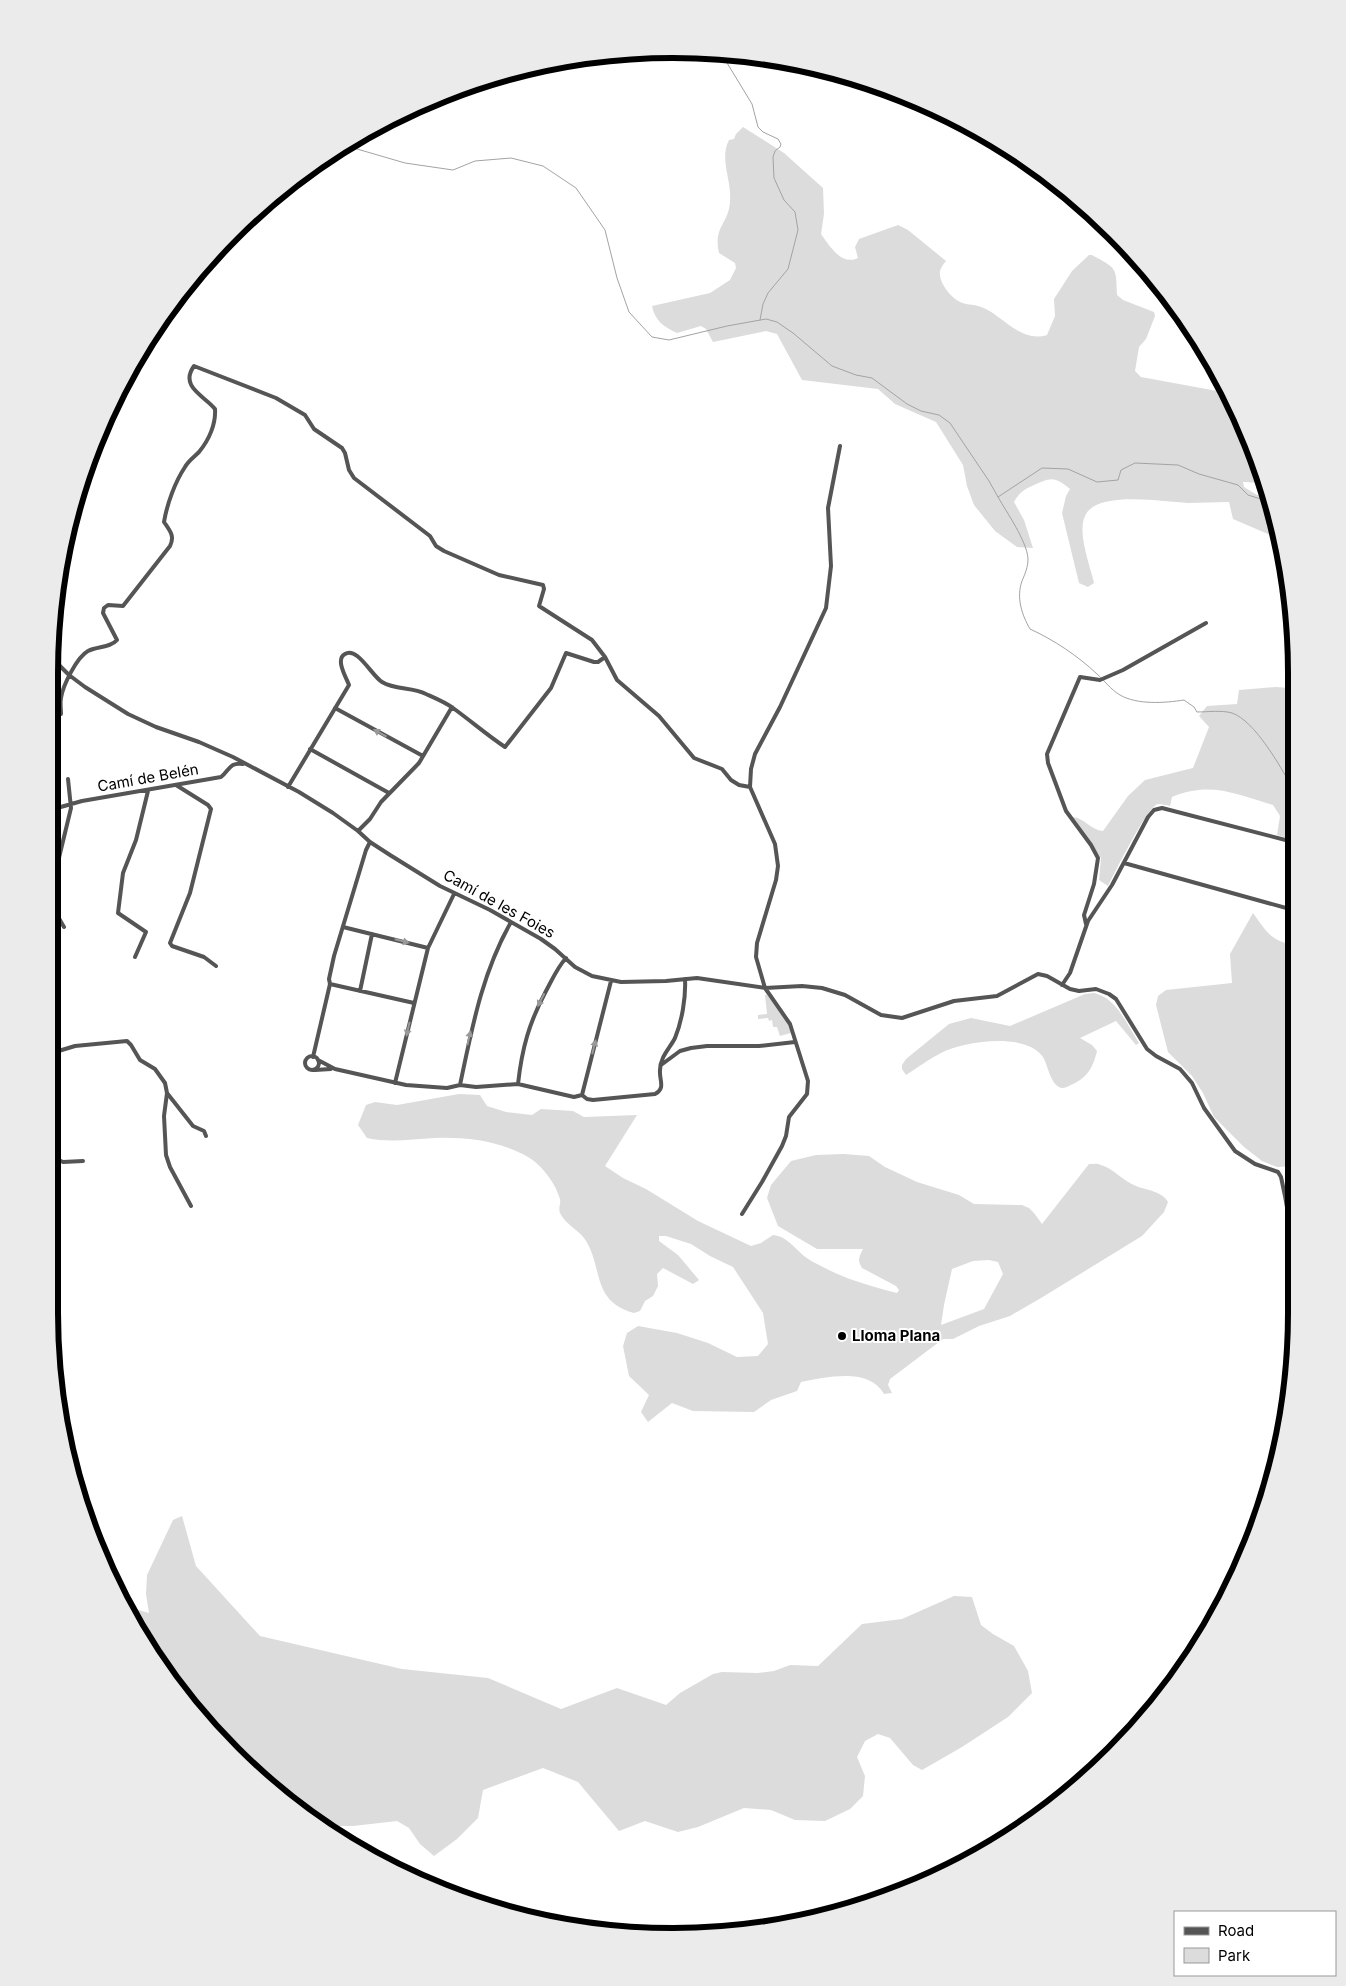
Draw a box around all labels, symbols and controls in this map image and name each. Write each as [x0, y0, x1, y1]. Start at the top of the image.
one-way arrow [373, 729, 388, 737]
street label: Camí de Belén [96, 759, 200, 796]
street label: Camí de les Foies [440, 865, 558, 942]
one-way arrow [395, 938, 410, 946]
one-way arrow [537, 993, 545, 1007]
one-way arrow [404, 1022, 412, 1037]
one-way arrow [466, 1029, 474, 1045]
one-way arrow [590, 1040, 598, 1055]
place label: Lloma Plana [852, 1326, 940, 1345]
marker: Lloma Plana [836, 1330, 848, 1342]
legend [1174, 1911, 1336, 1976]
text: Road [1218, 1921, 1254, 1940]
text: Park [1218, 1946, 1251, 1965]

